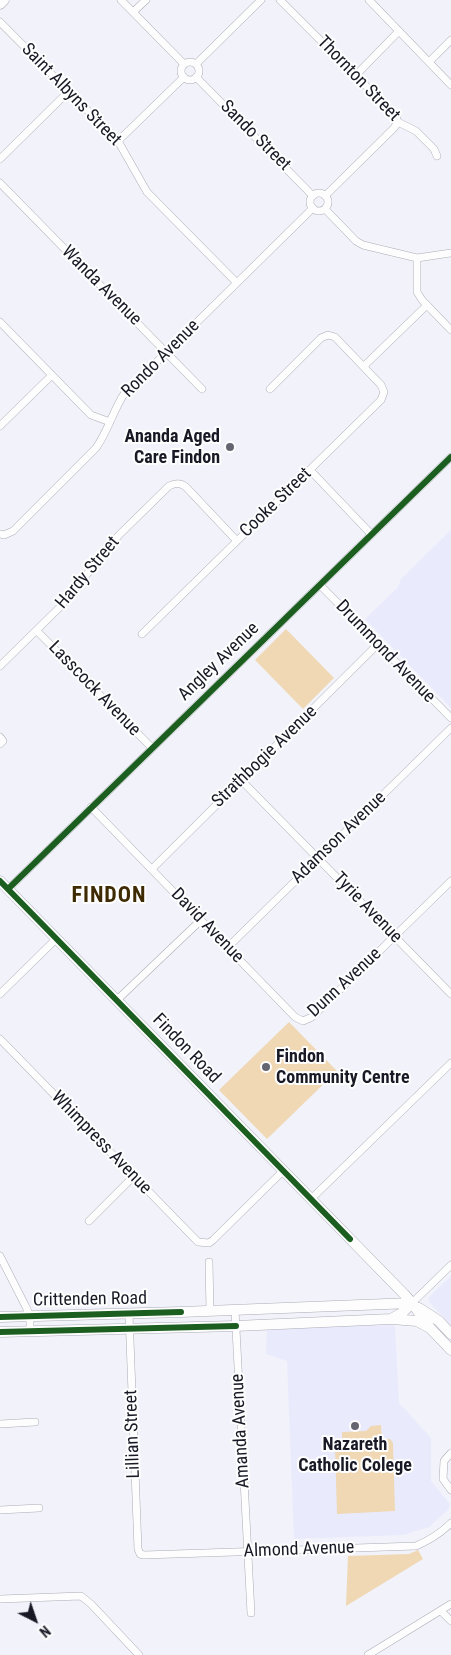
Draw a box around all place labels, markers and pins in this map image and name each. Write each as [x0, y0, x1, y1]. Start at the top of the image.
place label: Ananda Aged Care Findon [125, 426, 220, 468]
marker: Ananda Aged Care Findon [224, 441, 236, 453]
place label: Findon Community Centre [276, 1046, 409, 1088]
marker: Findon Community Centre [260, 1061, 272, 1073]
marker: Nazareth Catholic Colege [349, 1420, 361, 1432]
place label: Nazareth Catholic Colege [298, 1434, 412, 1476]

